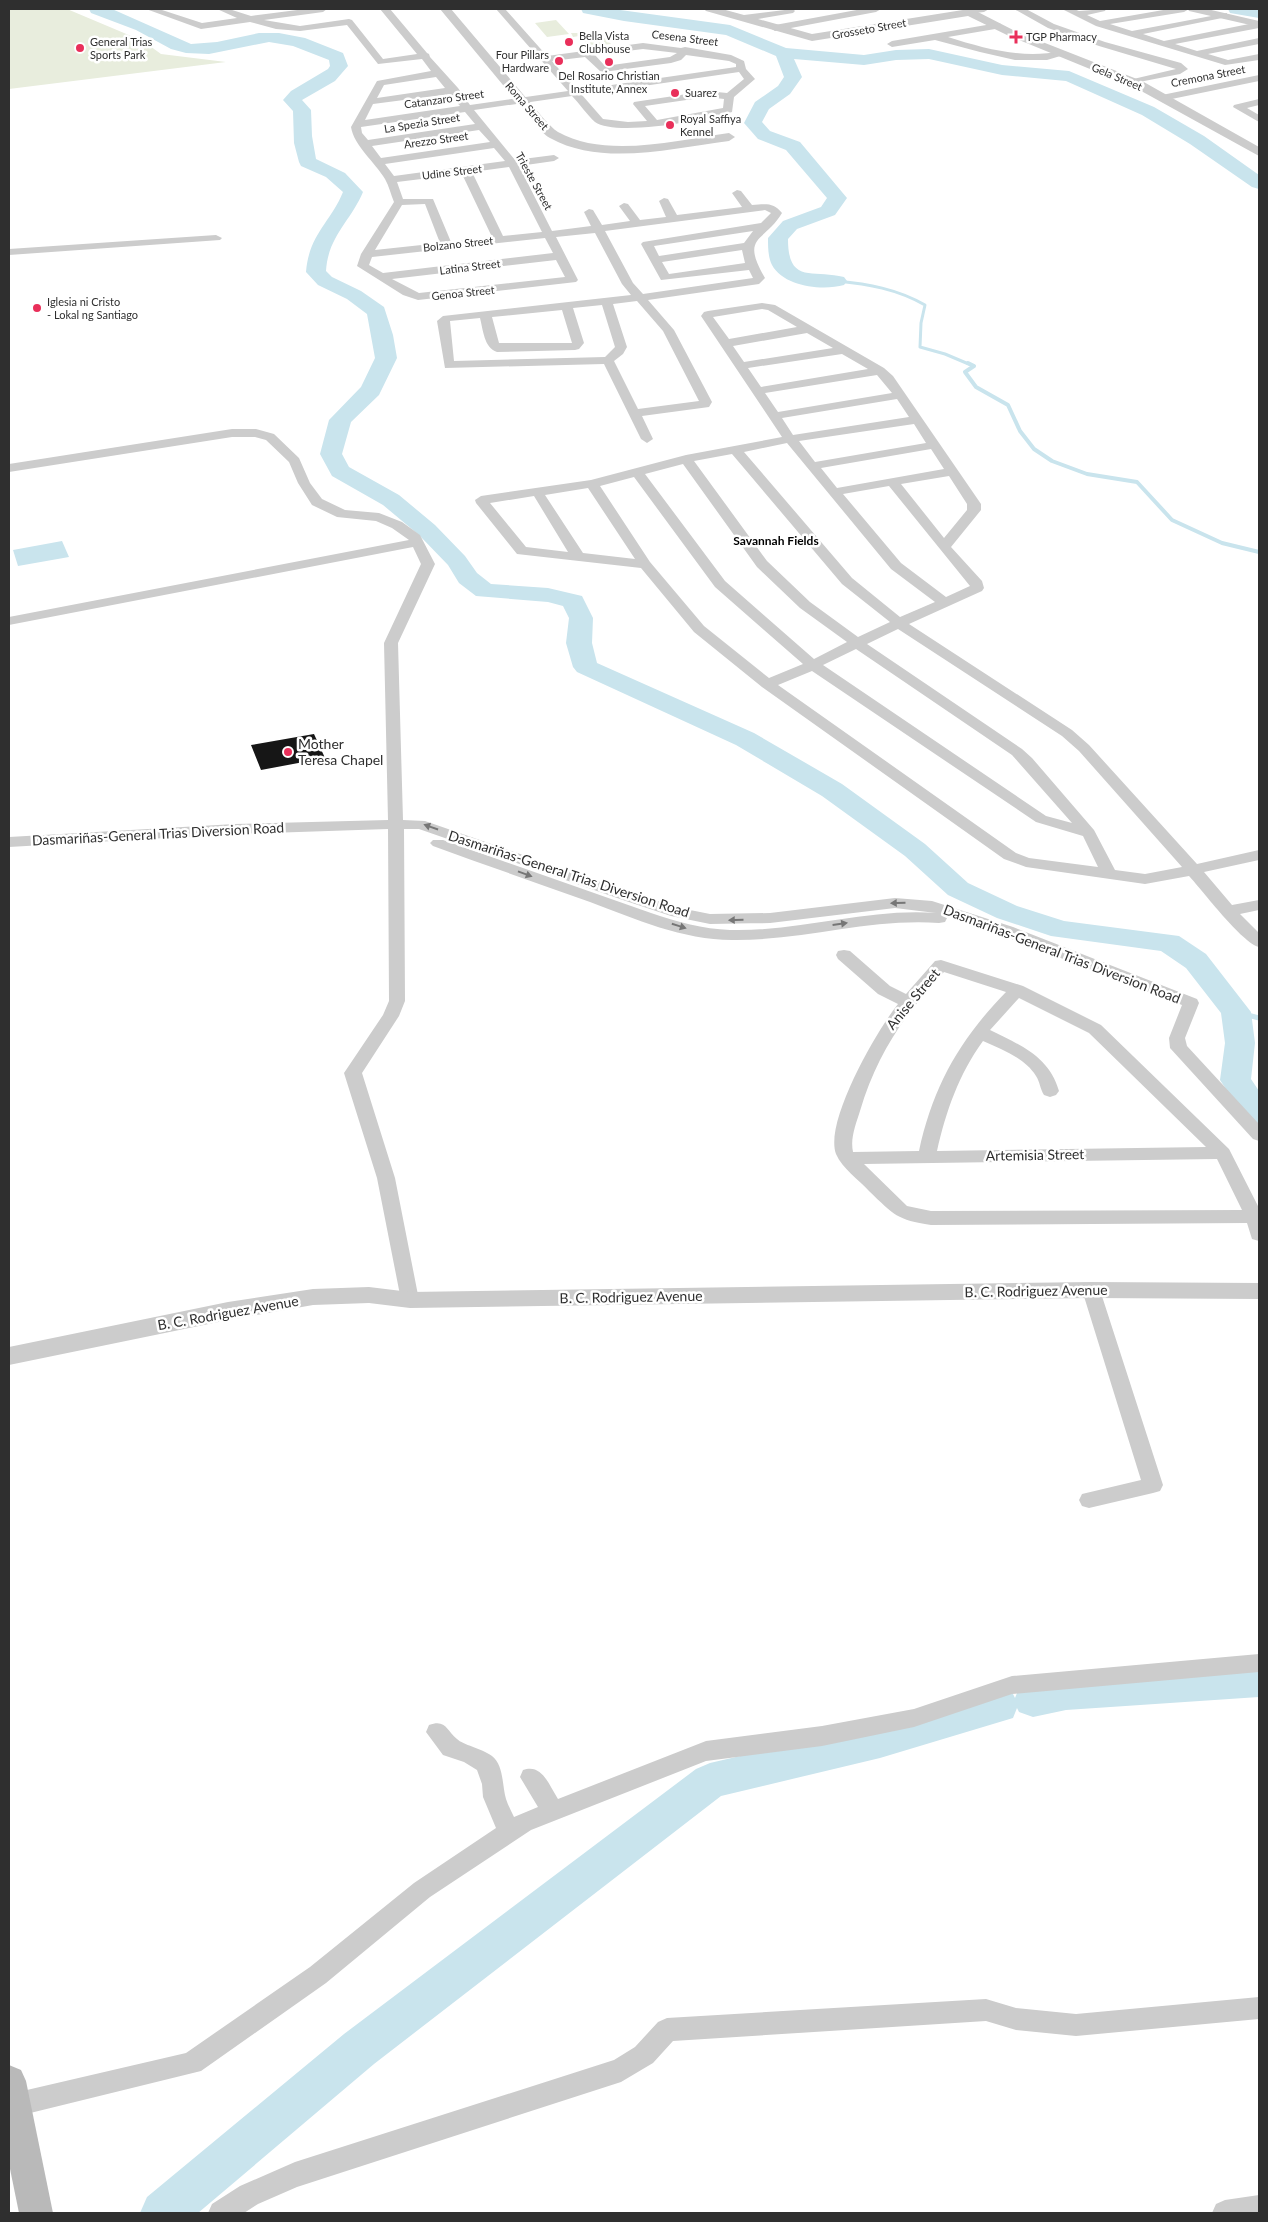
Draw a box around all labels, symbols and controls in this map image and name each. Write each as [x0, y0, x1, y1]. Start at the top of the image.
street label: Grosseto Street [831, 16, 907, 41]
street label: Cesena Street [651, 27, 719, 48]
place label: Bella Vista Clubhouse [579, 29, 631, 55]
place label: TGP Pharmacy [1026, 30, 1097, 43]
marker: TGP Pharmacy [1010, 31, 1022, 43]
place label: General Trias Sports Park [90, 35, 153, 61]
marker: Bella Vista Clubhouse [563, 36, 575, 48]
marker: General Trias Sports Park [74, 42, 86, 54]
place label: Four Pillars Hardware [496, 48, 549, 74]
marker: Four Pillars Hardware [553, 55, 565, 67]
marker: Del Rosario Christian Institute, Annex [603, 56, 615, 68]
street label: Gela Street [1090, 60, 1144, 93]
street label: Cremona Street [1170, 62, 1246, 89]
place label: Del Rosario Christian Institute, Annex [558, 69, 660, 95]
street label: Roma Street [503, 79, 552, 132]
street label: Catanzaro Street [403, 86, 485, 111]
place label: Suarez [685, 86, 717, 99]
marker: Suarez [669, 87, 681, 99]
street label: La Spezia Street [383, 110, 461, 135]
place label: Royal Saffiya Kennel [680, 112, 741, 138]
marker: Royal Saffiya Kennel [664, 119, 676, 131]
street label: Arezzo Street [403, 129, 469, 150]
street label: Trieste Street [513, 150, 556, 212]
street label: Udine Street [421, 161, 483, 182]
street label: Bolzano Street [422, 233, 494, 254]
street label: Latina Street [439, 256, 501, 277]
street label: Genoa Street [431, 283, 495, 302]
place label: Iglesia ni Cristo - Lokal ng Santiago [47, 295, 138, 321]
marker: Iglesia ni Cristo - Lokal ng Santiago [31, 302, 43, 314]
district label: Savannah Fields [733, 533, 819, 548]
place label: Mother Teresa Chapel [298, 735, 383, 768]
marker: Mother Teresa Chapel [282, 746, 294, 758]
street label: Dasmariñas-General Trias Diversion Road [31, 818, 285, 849]
one-way arrow [423, 823, 438, 831]
street label: Dasmariñas-General Trias Diversion Road [446, 826, 692, 921]
one-way arrow [518, 871, 533, 878]
one-way arrow [889, 900, 905, 908]
street label: Dasmariñas-General Trias Diversion Road [941, 900, 1183, 1007]
one-way arrow [728, 916, 744, 924]
one-way arrow [832, 920, 848, 928]
one-way arrow [672, 923, 687, 931]
street label: Anise Street [882, 965, 943, 1033]
street label: Artemisia Street [986, 1145, 1084, 1164]
street label: B. C. Rodriguez Avenue [964, 1281, 1108, 1300]
street label: B. C. Rodriguez Avenue [559, 1287, 703, 1306]
street label: B. C. Rodriguez Avenue [156, 1292, 300, 1333]

